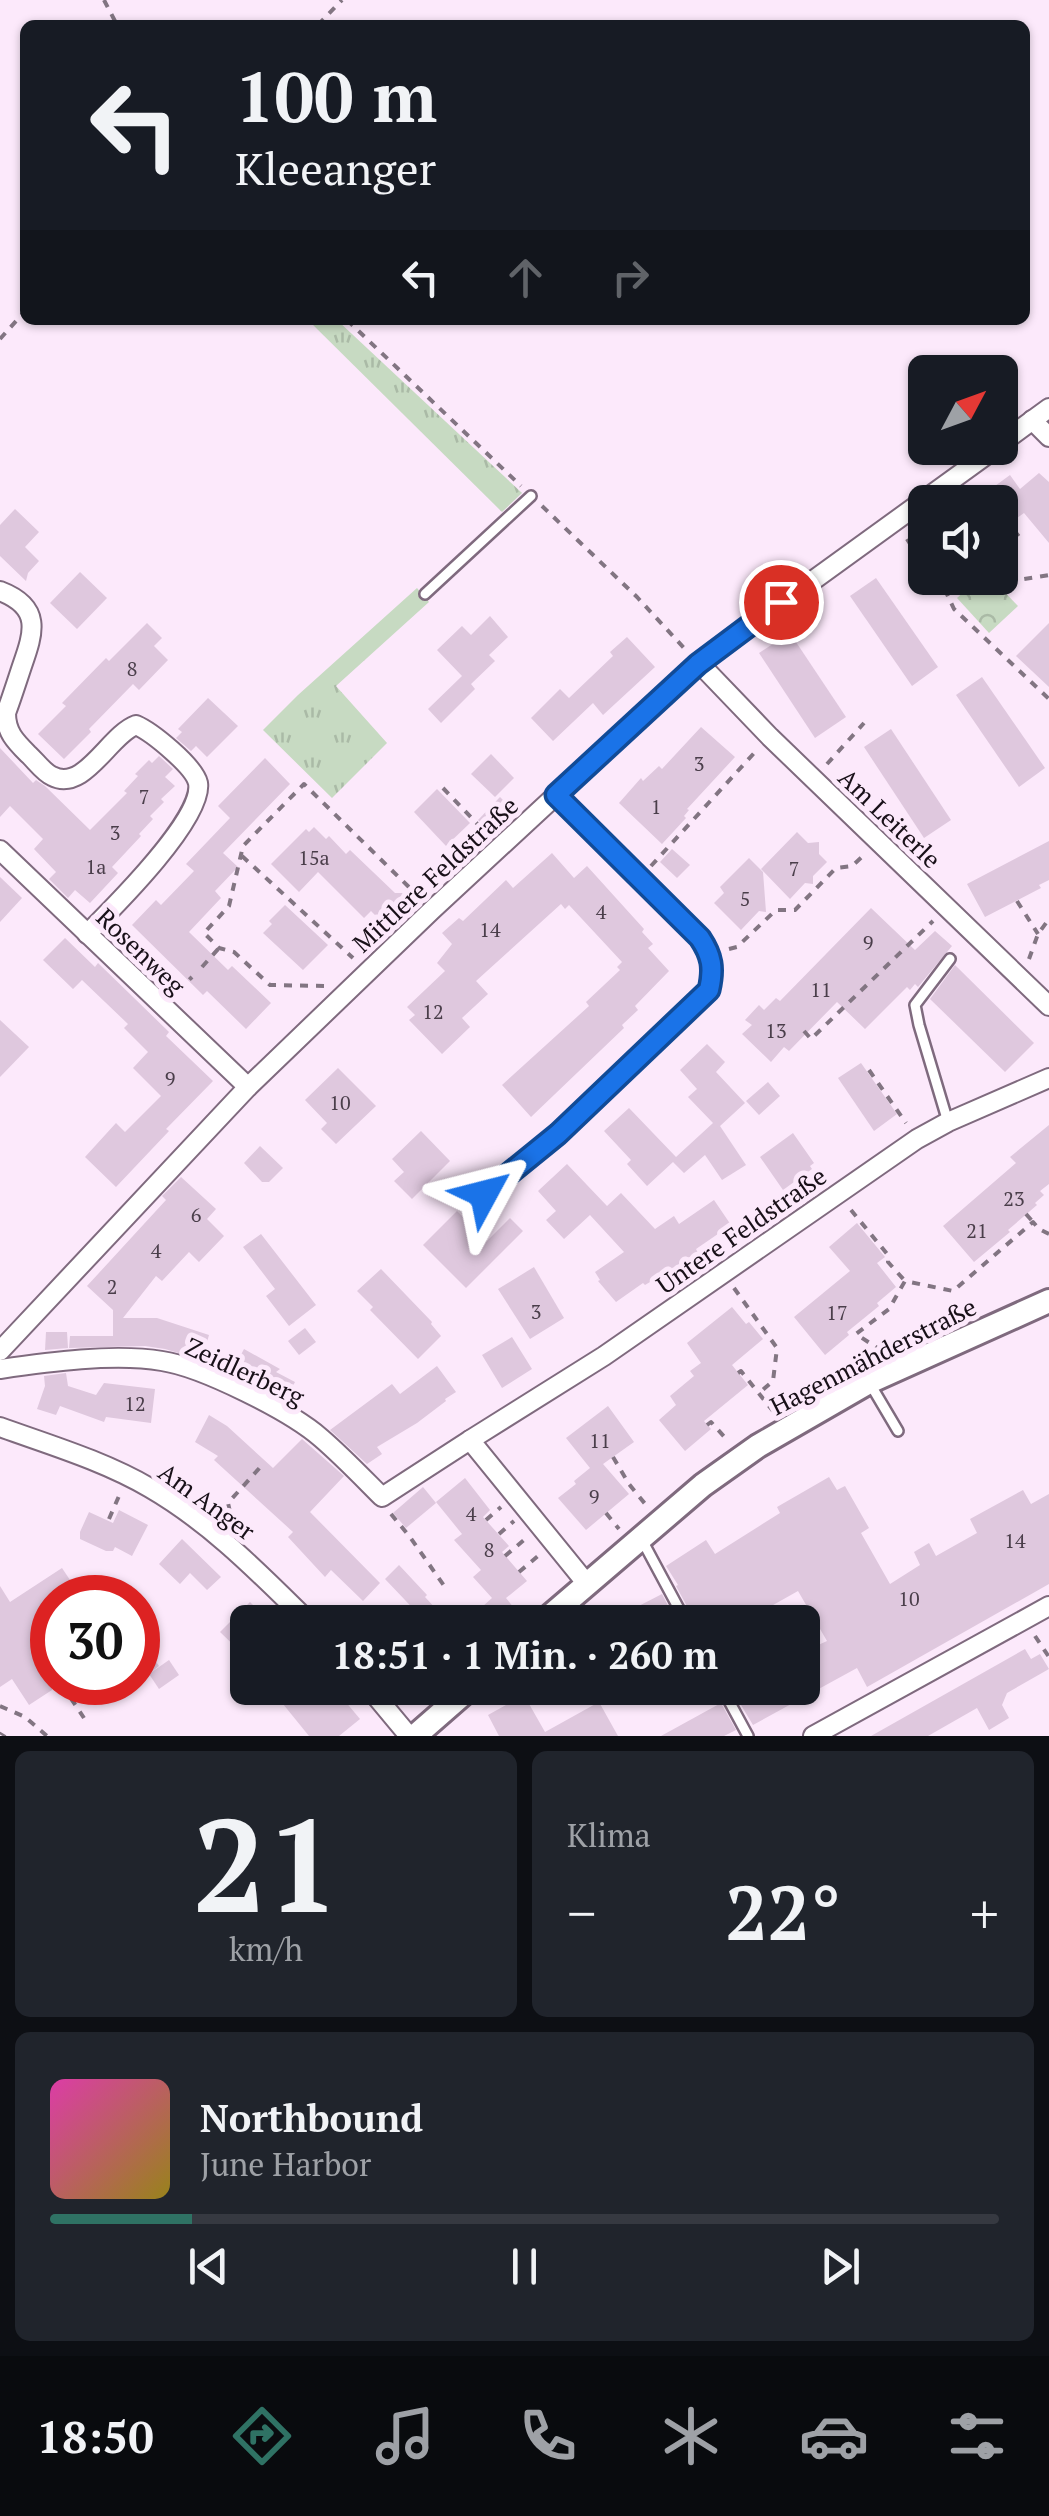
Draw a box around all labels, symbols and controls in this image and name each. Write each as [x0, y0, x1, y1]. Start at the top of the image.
text: 100 m [235, 49, 437, 142]
icon: left [70, 60, 200, 190]
text: Kleeanger [235, 138, 436, 198]
icon: left [393, 250, 448, 305]
icon: ahead [498, 250, 553, 305]
icon: right [603, 250, 658, 305]
north arrow [908, 355, 1018, 465]
map controls [908, 355, 1018, 595]
button: sound [908, 485, 1018, 595]
pin [739, 560, 824, 645]
icon: arrive [754, 575, 809, 630]
house number: 8 [127, 655, 137, 682]
house number: 3 [694, 750, 704, 777]
street label: Am Leiterle [832, 761, 948, 875]
house number: 7 [139, 783, 149, 810]
street label: Mittlere Feldstraße [345, 789, 525, 959]
house number: 1 [651, 793, 661, 820]
house number: 3 [110, 819, 120, 846]
house number: 15a [298, 844, 330, 871]
house number: 1a [86, 853, 106, 880]
house number: 7 [789, 855, 799, 882]
house number: 5 [740, 885, 750, 912]
house number: 4 [596, 898, 607, 925]
street label: Rosenweg [90, 901, 193, 1002]
house number: 14 [479, 916, 501, 943]
house number: 9 [863, 929, 873, 956]
house number: 11 [810, 976, 832, 1003]
house number: 12 [422, 998, 444, 1025]
house number: 13 [765, 1017, 787, 1044]
house number: 9 [165, 1065, 175, 1092]
house number: 10 [329, 1089, 351, 1116]
position arrow [432, 1142, 536, 1246]
street label: Untere Feldstraße [650, 1159, 832, 1301]
house number: 23 [1003, 1185, 1025, 1212]
house number: 6 [191, 1201, 202, 1228]
house number: 21 [966, 1217, 988, 1244]
house number: 4 [151, 1237, 162, 1264]
house number: 2 [107, 1273, 117, 1300]
street label: Hagenmähderstraße [764, 1290, 982, 1422]
house number: 3 [531, 1298, 541, 1325]
house number: 17 [826, 1299, 848, 1326]
street label: Zeidlerberg [180, 1329, 310, 1413]
house number: 12 [124, 1390, 146, 1417]
house number: 11 [589, 1427, 611, 1454]
street label: Am Anger [152, 1455, 262, 1547]
house number: 9 [589, 1483, 599, 1510]
house number: 4 [466, 1500, 477, 1527]
house number: 14 [1004, 1527, 1026, 1554]
house number: 8 [484, 1536, 494, 1563]
speed limit sign: 30 [30, 1575, 160, 1705]
house number: 10 [898, 1585, 920, 1612]
text: 18:51 · 1 Min. · 260 m [332, 1630, 718, 1680]
text: 21 [193, 1777, 339, 1949]
text: Klima [567, 1814, 651, 1856]
text: 22° [725, 1862, 841, 1961]
text: − [567, 1876, 596, 1949]
text: + [970, 1876, 999, 1949]
text: km/h [229, 1928, 303, 1970]
text: Northbound [200, 2093, 423, 2143]
text: June Harbor [200, 2143, 371, 2185]
icon: previous [181, 2239, 236, 2294]
icon: pause [497, 2239, 552, 2294]
icon: next [813, 2239, 868, 2294]
icon: directions [227, 2401, 297, 2471]
icon: music [370, 2401, 440, 2471]
icon: phone [513, 2401, 583, 2471]
icon: climate [656, 2401, 726, 2471]
icon: car [799, 2401, 869, 2471]
icon: filters [942, 2401, 1012, 2471]
text: 18:50 [37, 2406, 154, 2466]

